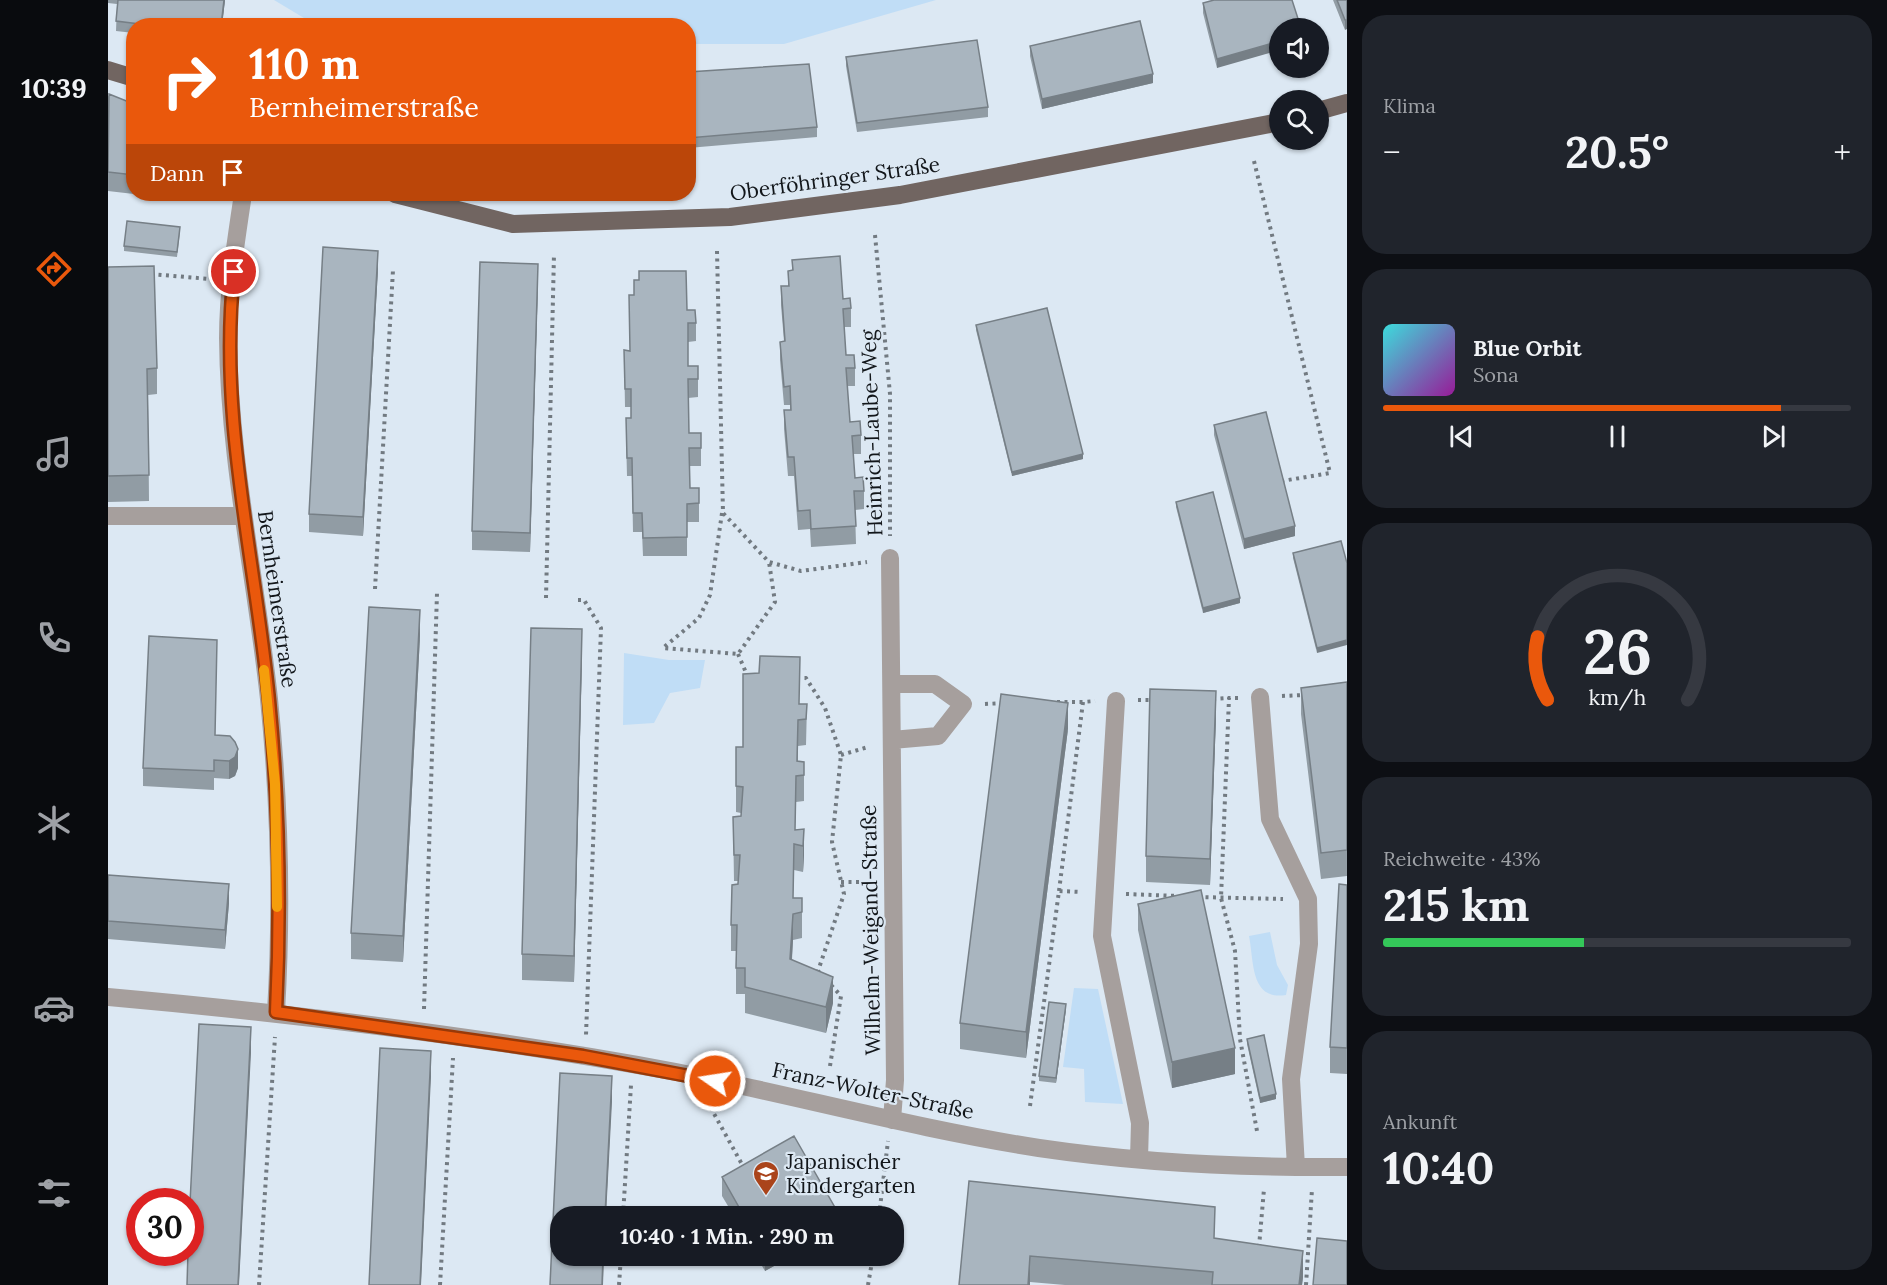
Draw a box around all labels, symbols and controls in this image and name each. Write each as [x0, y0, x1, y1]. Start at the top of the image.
map controls [1269, 18, 1329, 150]
button: sound [1269, 18, 1329, 78]
text: 110 m [249, 37, 360, 91]
icon: right [150, 42, 228, 120]
text: 10:39 [21, 71, 87, 105]
text: Bernheimerstraße [249, 90, 479, 124]
button: search [1269, 90, 1329, 150]
text: Klima [1383, 93, 1436, 118]
text: 20.5° [1565, 123, 1669, 180]
text: − [1383, 131, 1401, 173]
text: + [1833, 131, 1851, 173]
street label: Oberföhringer Straße [728, 150, 942, 207]
icon: arrive [216, 156, 249, 189]
text: Dann [150, 159, 204, 187]
pin [208, 246, 259, 297]
icon: directions [33, 248, 75, 290]
icon: arrive [217, 255, 250, 288]
street label: Heinrich-Laube-Weg [854, 329, 889, 537]
text: Blue Orbit [1473, 334, 1581, 362]
text: Sona [1473, 362, 1519, 387]
icon: previous [1445, 420, 1478, 453]
icon: pause [1601, 420, 1634, 453]
icon: next [1757, 420, 1790, 453]
icon: music [33, 433, 75, 475]
street label: Bernheimerstraße [252, 509, 303, 689]
text: 26 [1582, 611, 1652, 691]
icon: phone [33, 617, 75, 659]
text: km/h [1588, 683, 1646, 711]
icon: climate [33, 802, 75, 844]
street label: Wilhelm-Weigand-Straße [855, 804, 886, 1056]
text: Reichweite · 43% [1383, 846, 1540, 871]
text: 215 km [1383, 876, 1530, 933]
icon: car [33, 987, 75, 1029]
position arrow [683, 1049, 747, 1113]
street label: Franz-Wolter-Straße [770, 1056, 977, 1125]
text: Ankunft [1383, 1109, 1457, 1134]
text: 10:40 [1383, 1139, 1494, 1196]
place label: Japanischer Kindergarten [785, 1148, 916, 1199]
school or university icon: Japanischer Kindergarten [751, 1159, 781, 1197]
icon: filters [33, 1172, 75, 1214]
speed limit sign: 30 [126, 1188, 204, 1266]
text: 10:40 · 1 Min. · 290 m [620, 1222, 834, 1250]

